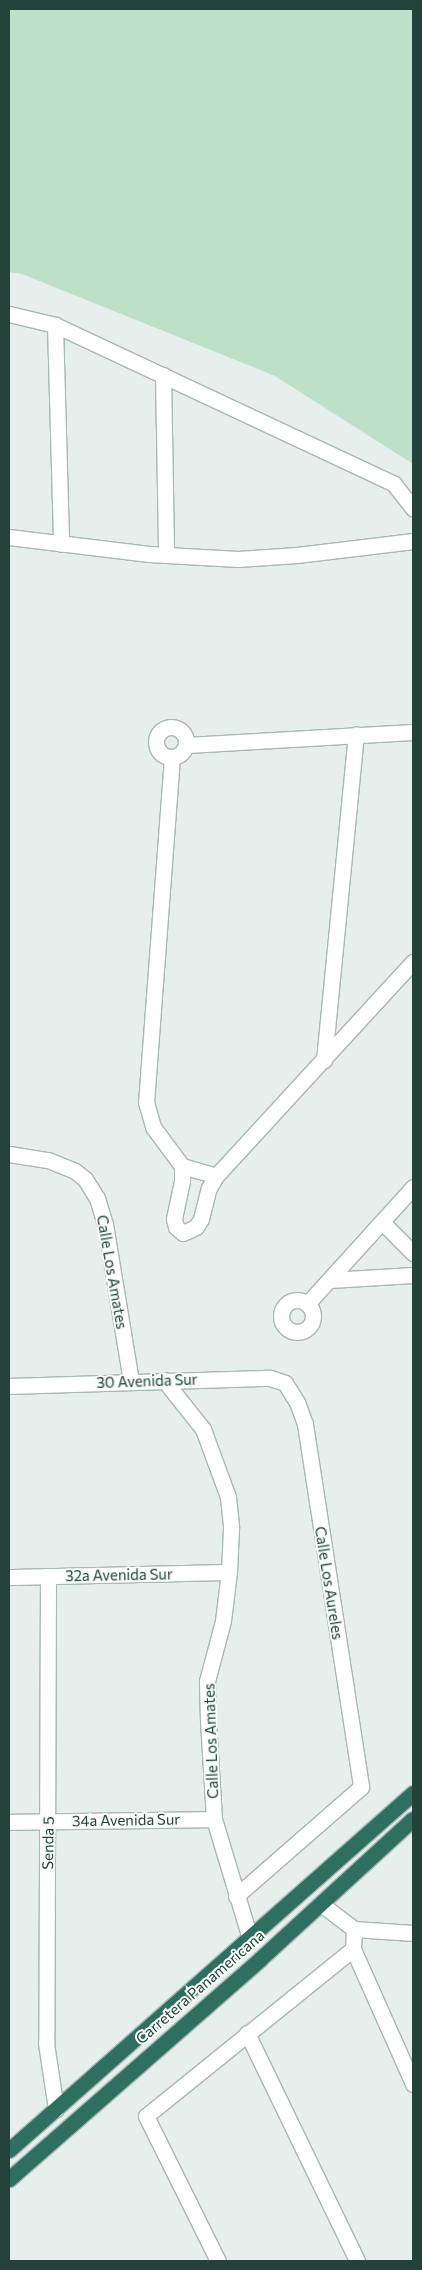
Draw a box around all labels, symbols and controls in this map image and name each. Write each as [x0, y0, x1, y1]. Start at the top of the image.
street label: Calle Los Amates [93, 1213, 131, 1331]
street label: 30 Avenida Sur [96, 1370, 198, 1392]
street label: Calle Los Aureles [311, 1525, 347, 1641]
street label: 32a Avenida Sur [65, 1565, 173, 1585]
street label: Calle Los Amates [200, 1683, 222, 1799]
street label: 34a Avenida Sur [72, 1810, 180, 1830]
street label: Senda 5 [39, 1816, 57, 1870]
street label: Carretera Panamericana [132, 1926, 268, 2048]

